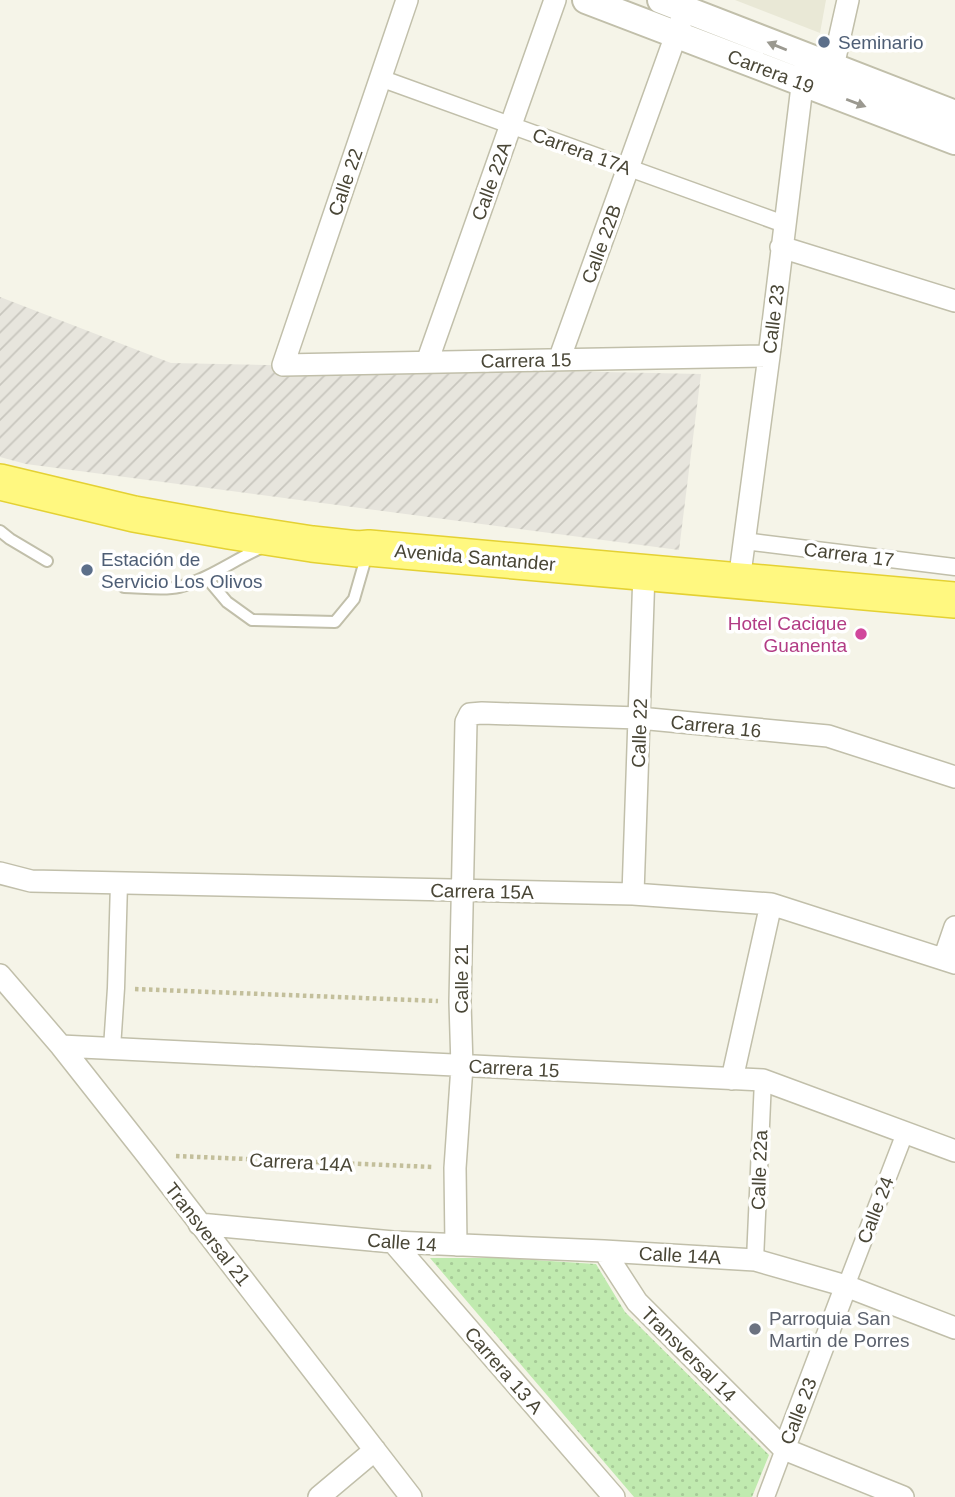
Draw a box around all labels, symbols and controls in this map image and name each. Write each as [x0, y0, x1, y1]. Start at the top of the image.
place label: Seminario [838, 32, 924, 53]
marker: Seminario [816, 34, 832, 50]
one-way arrow [766, 40, 787, 51]
street label: Carrera 19 [725, 45, 817, 98]
one-way arrow [845, 98, 866, 109]
street label: Carrera 17A [530, 124, 634, 179]
street label: Calle 22A [468, 139, 516, 223]
street label: Calle 22 [324, 146, 367, 219]
street label: Calle 22B [578, 202, 625, 286]
street label: Calle 23 [759, 283, 788, 355]
street label: Carrera 15 [480, 349, 572, 372]
street label: Carrera 17 [803, 539, 895, 570]
street label: Avenida Santander [394, 540, 557, 575]
place label: Estación de Servicio Los Olivos [101, 549, 263, 592]
marker: Estación de Servicio Los Olivos [79, 562, 95, 578]
place label: Hotel Cacique Guanenta [728, 613, 847, 656]
marker: Hotel Cacique Guanenta [853, 626, 869, 642]
street label: Calle 22 [628, 698, 651, 768]
street label: Carrera 16 [670, 711, 762, 742]
street label: Carrera 15A [430, 880, 534, 903]
street label: Calle 21 [451, 944, 472, 1014]
street label: Carrera 15 [468, 1056, 560, 1081]
street label: Calle 22a [748, 1129, 771, 1211]
street label: Carrera 14A [249, 1149, 354, 1176]
street label: Calle 24 [853, 1173, 898, 1246]
street label: Transversal 21 [161, 1179, 254, 1290]
street label: Calle 14 [366, 1230, 438, 1255]
street label: Calle 14A [638, 1243, 722, 1268]
street label: Transversal 14 [637, 1303, 741, 1406]
place label: Parroquia San Martin de Porres [769, 1308, 909, 1351]
marker: Parroquia San Martin de Porres [747, 1321, 763, 1337]
street label: Carrera 13 A [460, 1323, 547, 1418]
street label: Calle 23 [776, 1375, 821, 1447]

